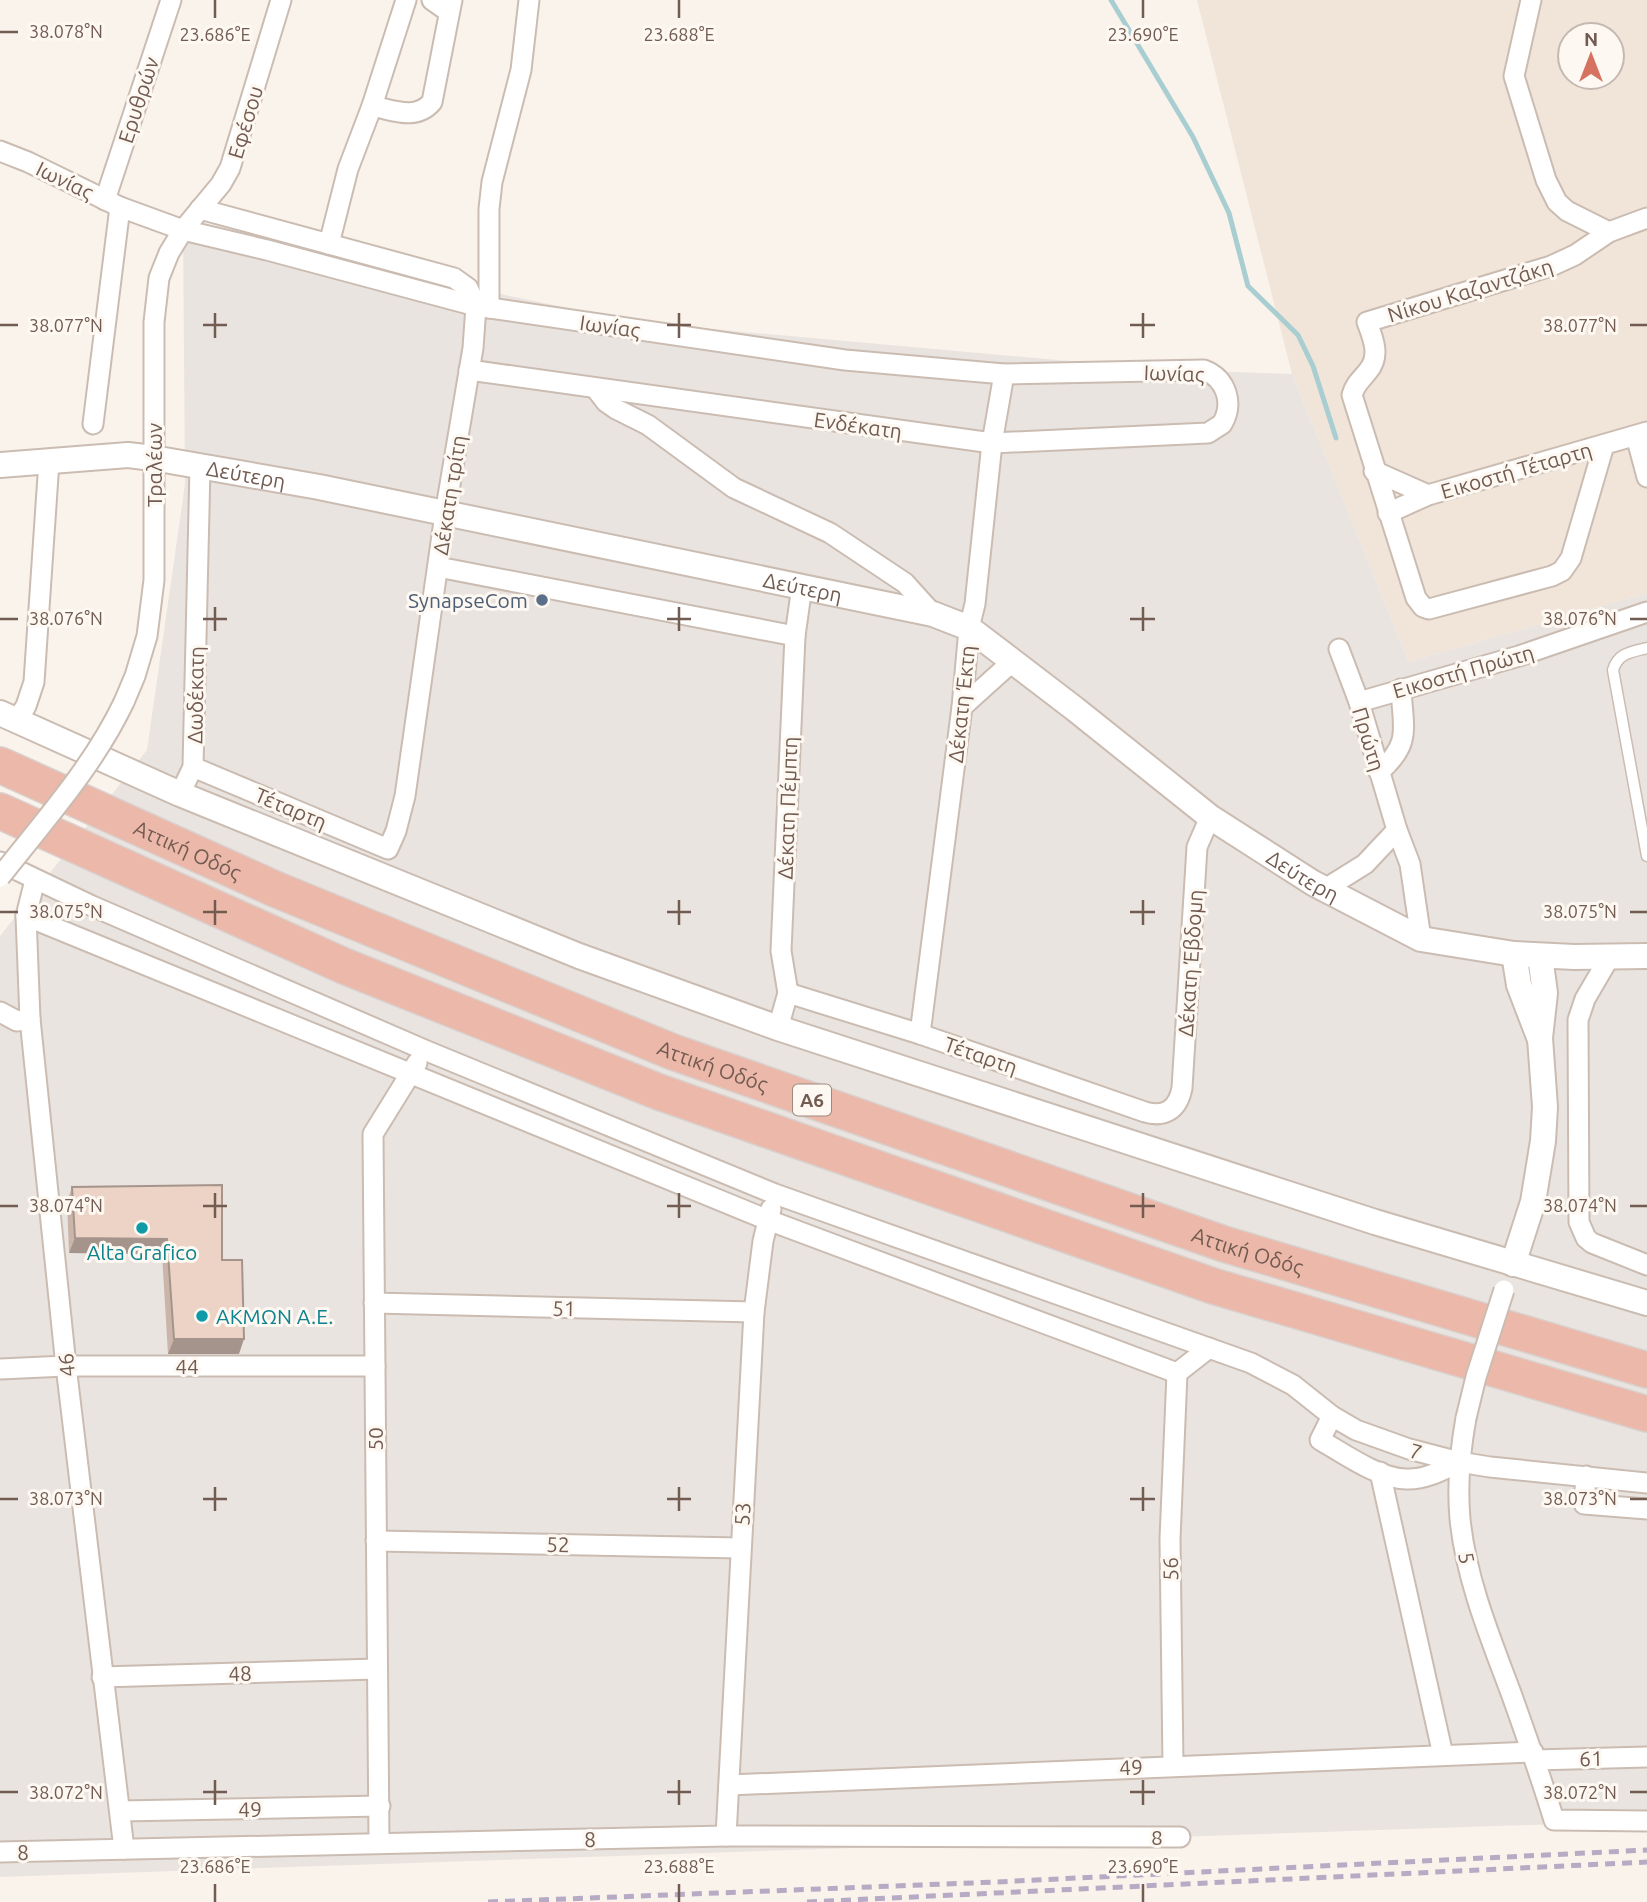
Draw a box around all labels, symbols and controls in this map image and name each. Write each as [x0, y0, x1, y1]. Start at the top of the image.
text: 38.078°N [29, 21, 103, 41]
north arrow [1556, 21, 1626, 91]
text: 23.686°E [179, 24, 251, 44]
text: 23.688°E [643, 24, 715, 44]
text: 23.690°E [1107, 24, 1179, 44]
text: N [1584, 28, 1598, 50]
street label: Ερυθρών [113, 54, 163, 146]
street label: Εφέσου [223, 83, 267, 161]
street label: Ιωνίας [32, 156, 98, 204]
street label: Νίκου Καζαντζάκη [1385, 253, 1555, 327]
street label: Ιωνίας [578, 310, 642, 342]
text: 38.077°N [29, 315, 103, 335]
text: 38.077°N [1543, 315, 1617, 335]
street label: Ιωνίας [1143, 360, 1205, 386]
street label: Ενδέκατη [812, 407, 904, 443]
street label: Τραλέων [142, 423, 166, 507]
street label: Δέκατη τρίτη [428, 433, 470, 557]
street label: Εικοστή Τέταρτη [1438, 437, 1594, 503]
street label: Δεύτερη [205, 456, 287, 493]
street label: Δεύτερη [761, 567, 844, 607]
place label: SynapseCom [408, 588, 528, 612]
marker: SynapseCom [534, 592, 550, 608]
text: 38.076°N [29, 608, 103, 628]
text: 38.076°N [1543, 608, 1617, 628]
street label: Εικοστή Πρώτη [1390, 639, 1536, 703]
street label: Δέκατη Έκτη [943, 644, 979, 764]
street label: Δωδέκατη [182, 646, 208, 744]
street label: Πρώτη [1348, 704, 1390, 774]
street label: Δέκατη Πέμπτη [773, 736, 801, 880]
street label: Τέταρτη [251, 782, 331, 834]
street label: Αττική Οδός [130, 815, 246, 884]
street label: Δεύτερη [1263, 845, 1343, 906]
street label: Δέκατη Έβδομη [1173, 889, 1207, 1037]
text: 38.075°N [29, 901, 103, 921]
text: 38.075°N [1543, 901, 1617, 921]
street label: Τέταρτη [941, 1031, 1021, 1079]
street label: Αττική Οδός [654, 1035, 772, 1096]
road number: Α6 [793, 1084, 831, 1116]
text: 38.074°N [29, 1195, 103, 1215]
text: 38.074°N [1543, 1195, 1617, 1215]
marker: Alta Grafico [134, 1220, 150, 1236]
street label: Αττική Οδός [1189, 1222, 1307, 1279]
place label: Alta Grafico [87, 1240, 197, 1264]
street label: 51 [552, 1296, 576, 1320]
place label: ΑΚΜΩΝ Α.Ε. [216, 1304, 333, 1328]
marker: ΑΚΜΩΝ Α.Ε. [194, 1308, 210, 1324]
street label: 46 [53, 1352, 79, 1378]
street label: 44 [175, 1354, 199, 1378]
street label: 50 [363, 1427, 387, 1451]
street label: 7 [1407, 1438, 1425, 1464]
text: 38.073°N [29, 1488, 103, 1508]
text: 38.073°N [1543, 1488, 1617, 1508]
street label: 53 [729, 1502, 755, 1526]
street label: 52 [546, 1532, 570, 1556]
street label: 5 [1454, 1550, 1480, 1566]
street label: 56 [1158, 1557, 1182, 1581]
street label: 48 [228, 1661, 252, 1685]
street label: 61 [1579, 1746, 1603, 1770]
street label: 49 [1119, 1754, 1143, 1780]
text: 38.072°N [29, 1782, 103, 1802]
text: 38.072°N [1543, 1782, 1617, 1802]
street label: 49 [238, 1797, 262, 1821]
street label: 8 [1151, 1825, 1163, 1849]
street label: 8 [584, 1827, 596, 1851]
street label: 8 [17, 1840, 29, 1864]
text: 23.686°E [179, 1856, 251, 1876]
text: 23.688°E [643, 1856, 715, 1876]
text: 23.690°E [1107, 1856, 1179, 1876]

